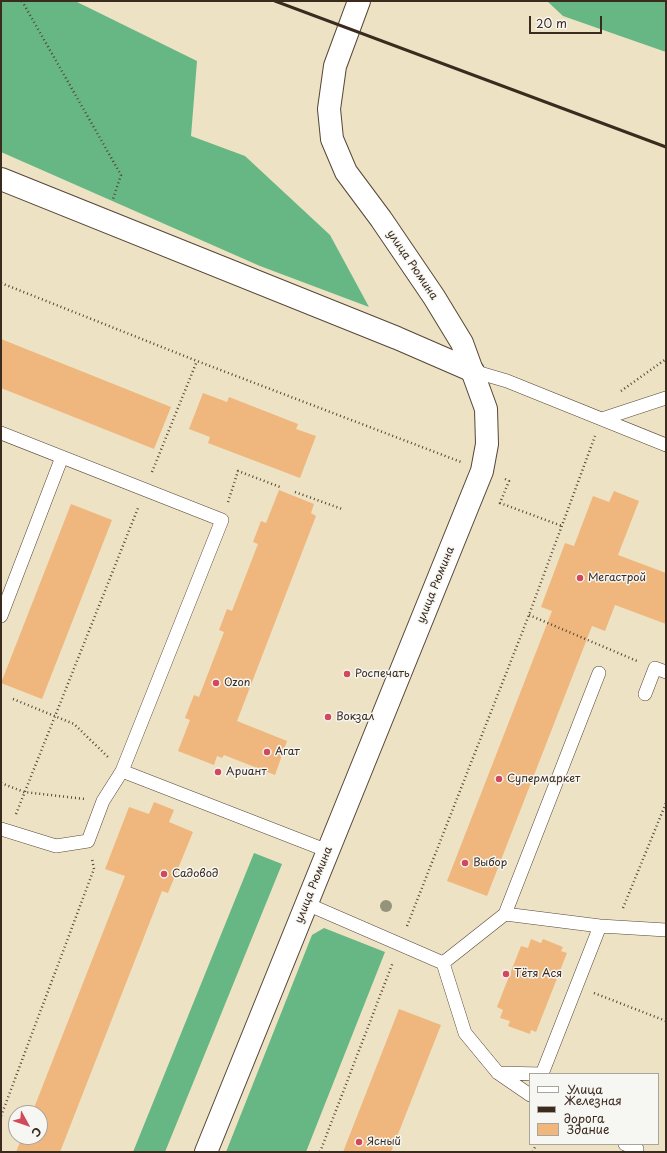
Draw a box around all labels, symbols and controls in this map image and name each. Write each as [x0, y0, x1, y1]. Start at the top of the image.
scale bar [531, 8, 604, 34]
text: 20 m [536, 14, 567, 32]
street label: улица Рюмина [384, 228, 440, 302]
street label: улица Рюмина [415, 545, 457, 625]
place label: Мегастрой [588, 571, 646, 585]
marker: Мегастрой [575, 573, 585, 583]
place label: Роспечать [355, 667, 410, 681]
marker: Роспечать [342, 669, 352, 679]
place label: Ozon [224, 676, 250, 690]
marker: Ozon [211, 678, 221, 688]
place label: Вокзал [336, 710, 374, 724]
marker: Вокзал [323, 712, 333, 722]
place label: Агат [275, 745, 300, 759]
marker: Агат [262, 747, 272, 757]
place label: Ариант [226, 765, 267, 779]
marker: Ариант [213, 767, 223, 777]
place label: Супермаркет [507, 772, 580, 786]
marker: Супермаркет [494, 774, 504, 784]
street label: улица Рюмина [293, 845, 335, 925]
place label: Выбор [473, 856, 507, 870]
marker: Выбор [460, 858, 470, 868]
place label: Садовод [172, 867, 218, 881]
marker: Садовод [159, 869, 169, 879]
place label: Тётя Ася [514, 967, 562, 981]
marker: Тётя Ася [501, 969, 511, 979]
legend [529, 1073, 659, 1145]
text: Улица [567, 1080, 603, 1098]
text: Железная дорога [564, 1091, 622, 1127]
north arrow [8, 1105, 48, 1145]
text: Здание [567, 1120, 609, 1138]
text: С [28, 1124, 46, 1141]
place label: Ясный [367, 1135, 401, 1149]
marker: Ясный [354, 1137, 364, 1147]

